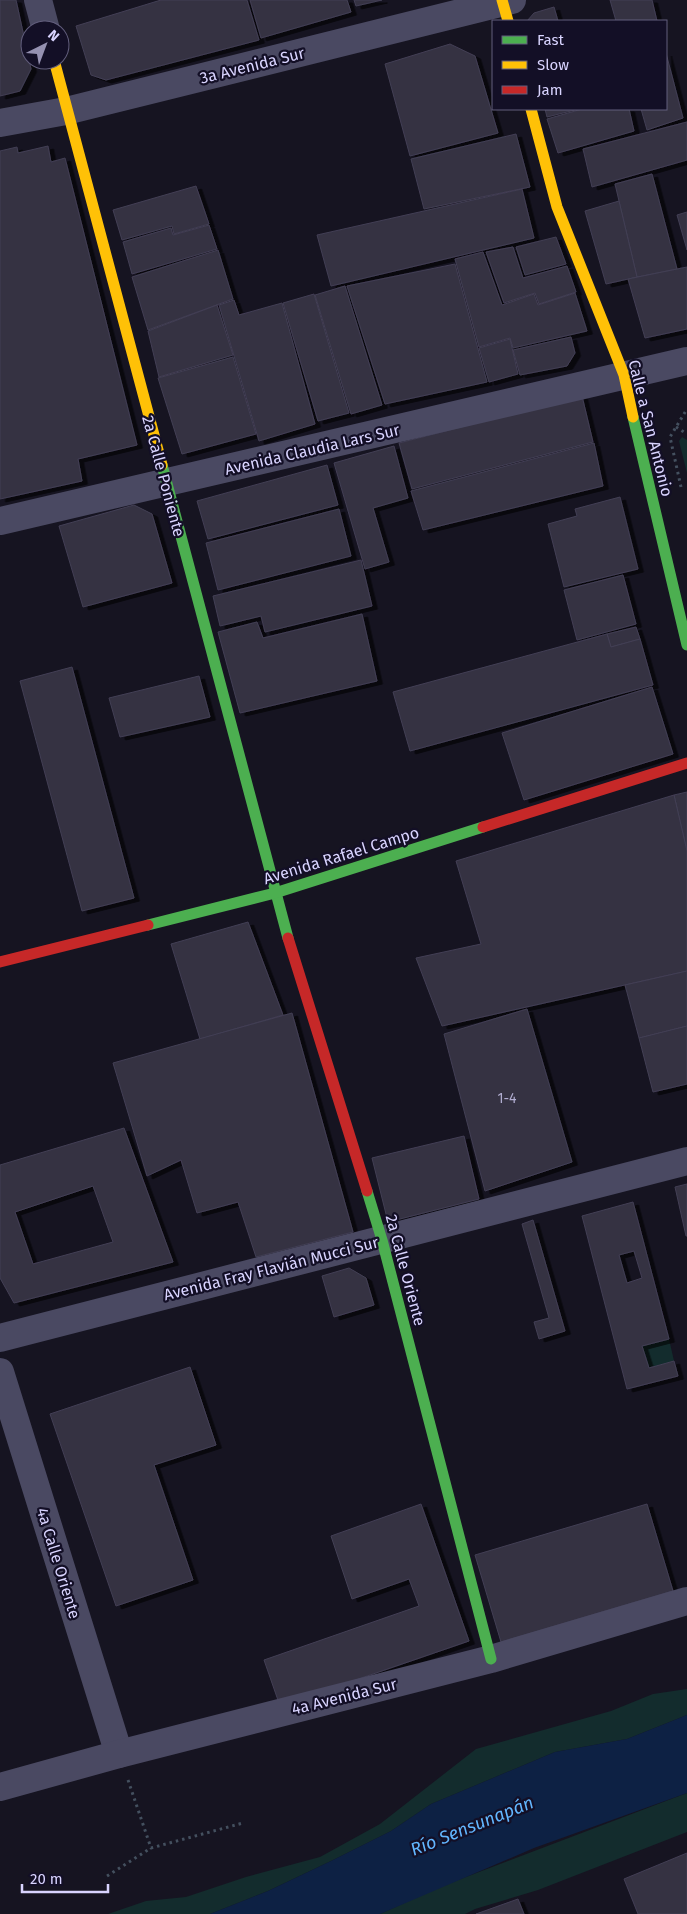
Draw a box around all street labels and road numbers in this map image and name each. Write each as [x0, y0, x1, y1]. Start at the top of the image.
street label: 3a Avenida Sur [198, 43, 307, 88]
street label: Calle a San Antonio [624, 358, 677, 498]
street label: 2a Calle Poniente [138, 413, 189, 539]
street label: Avenida Claudia Lars Sur [223, 420, 402, 479]
street label: Avenida Rafael Campo [261, 823, 421, 888]
street label: 2a Calle Oriente [382, 1212, 430, 1328]
street label: Avenida Fray Flavián Mucci Sur [162, 1232, 381, 1304]
street label: 4a Calle Oriente [33, 1505, 84, 1621]
street label: 4a Avenida Sur [290, 1674, 399, 1719]

